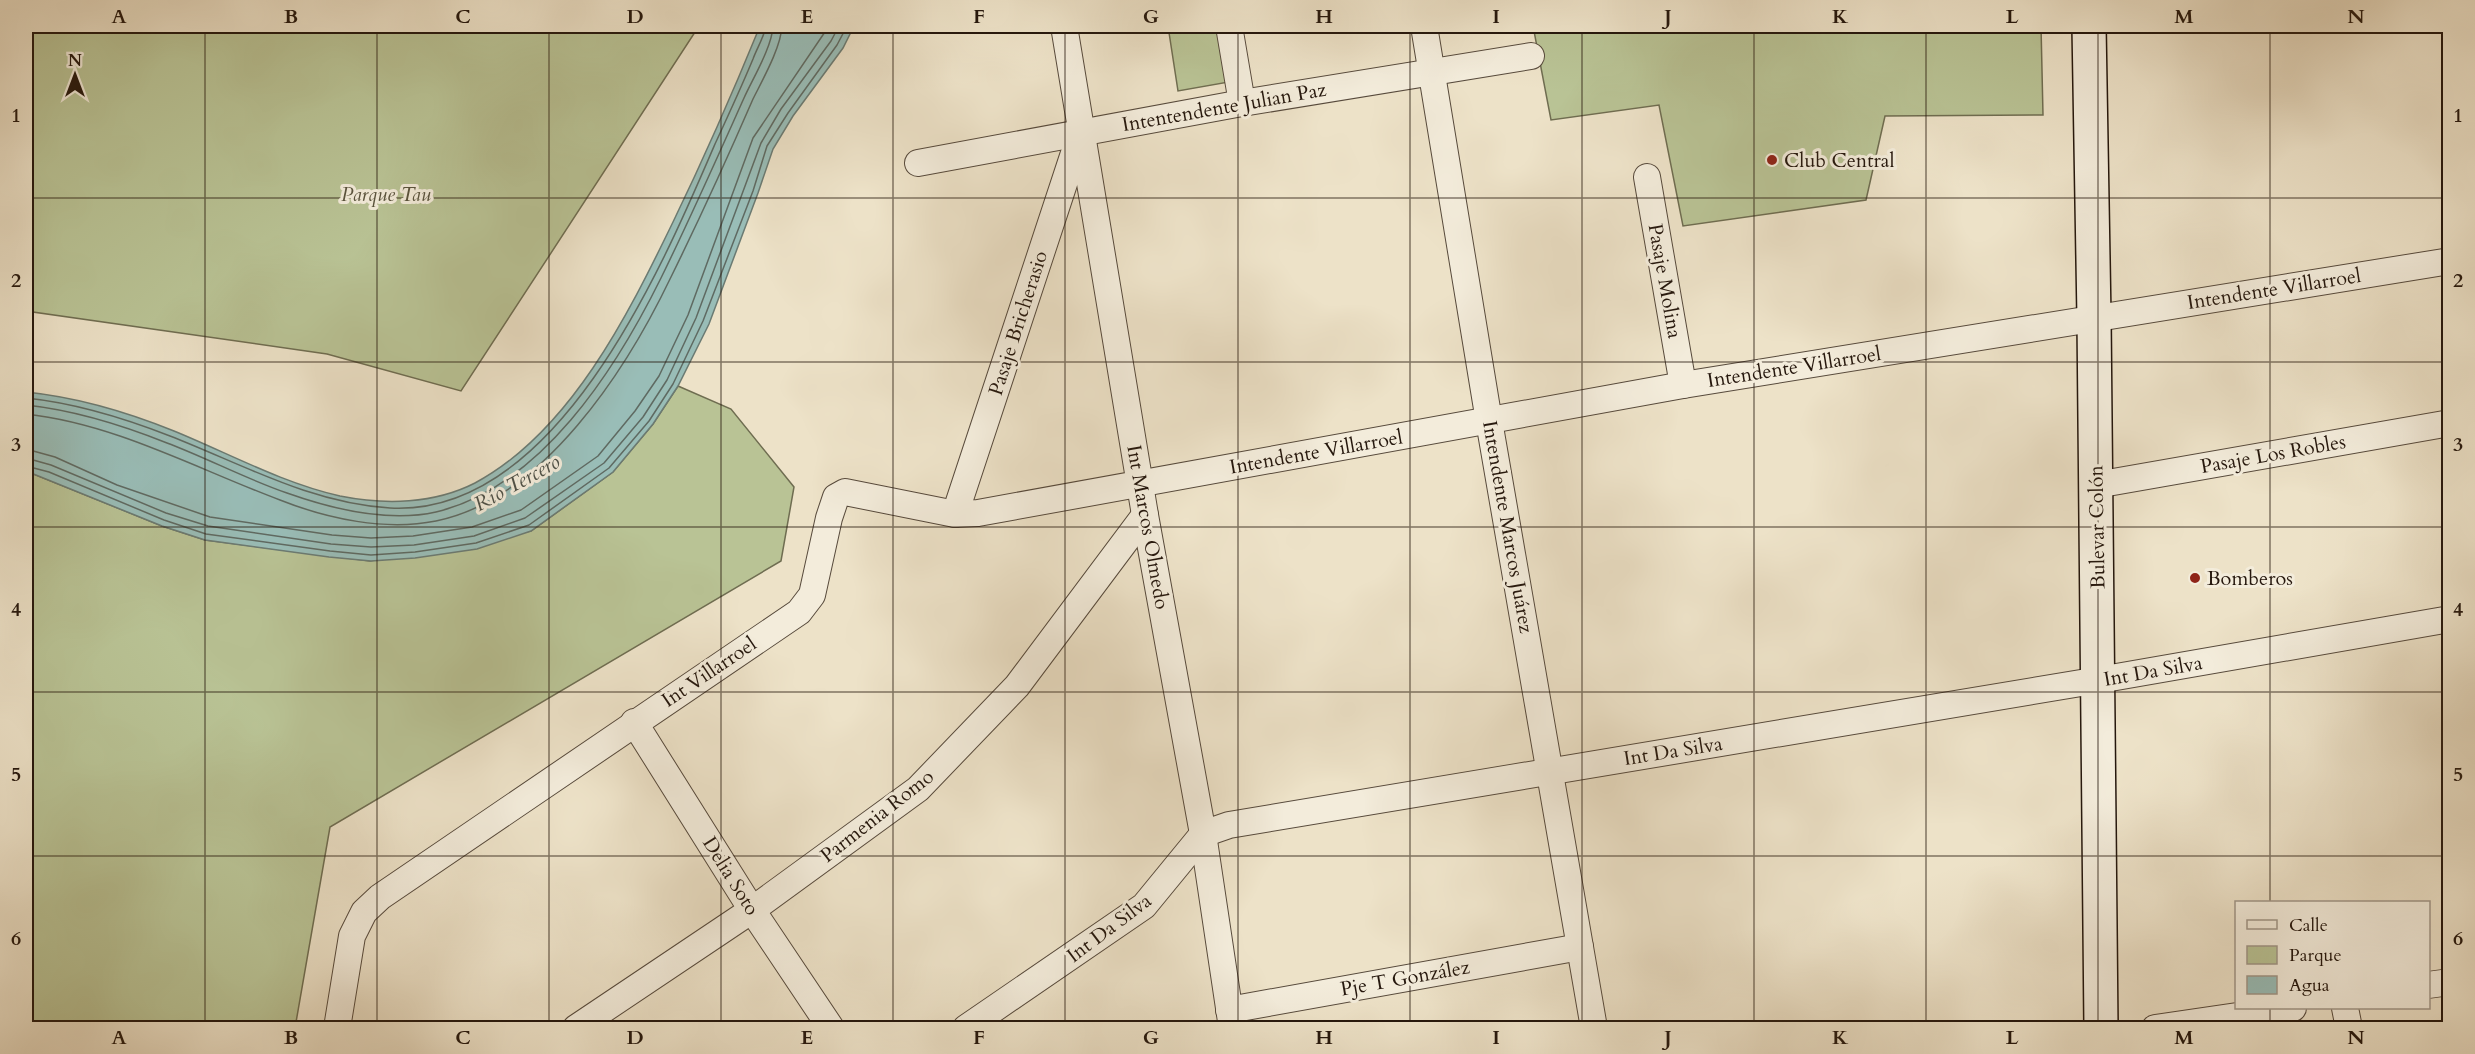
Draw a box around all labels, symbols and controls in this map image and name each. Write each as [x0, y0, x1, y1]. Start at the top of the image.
text: A [111, 3, 127, 30]
text: B [284, 3, 298, 30]
text: C [455, 3, 471, 30]
text: D [626, 3, 644, 30]
text: E [801, 3, 813, 30]
text: F [973, 3, 985, 30]
text: G [1143, 3, 1159, 30]
text: H [1315, 3, 1333, 30]
text: I [1492, 3, 1500, 30]
text: J [1661, 3, 1672, 30]
text: K [1832, 3, 1849, 30]
text: L [2006, 3, 2019, 30]
text: M [2174, 3, 2194, 30]
text: N [2347, 3, 2365, 30]
north arrow [45, 45, 105, 105]
text: N [68, 50, 82, 72]
street label: Intentendente Julian Paz [1120, 76, 1328, 138]
text: 1 [11, 102, 21, 129]
text: 1 [2453, 102, 2463, 129]
place label: Club Central [1784, 147, 1895, 174]
marker: Club Central [1765, 153, 1779, 167]
park label: Parque Tau [341, 181, 431, 208]
street label: Pasaje Molina [1642, 221, 1688, 341]
street label: Pasaje Bricherasio [982, 247, 1054, 399]
street label: Intendente Villarroel [2185, 262, 2363, 316]
text: 2 [11, 267, 21, 294]
text: 2 [2453, 267, 2463, 294]
street label: Intendente Villarroel [1705, 340, 1883, 394]
street label: Intendente Marcos Juárez [1476, 419, 1540, 635]
street label: Intendente Villarroel [1227, 423, 1405, 481]
street label: Pasaje Los Robles [2198, 428, 2348, 480]
text: 3 [11, 431, 21, 458]
text: 3 [2453, 431, 2463, 458]
street label: Int Marcos Olmedo [1120, 443, 1176, 611]
water label: Río Tercero [468, 447, 566, 519]
street label: Bulevar Colón [2082, 464, 2112, 589]
place label: Bomberos [2207, 565, 2293, 592]
marker: Bomberos [2188, 571, 2202, 585]
text: 4 [11, 596, 21, 623]
text: 4 [2453, 596, 2463, 623]
street label: Int Villarroel [656, 630, 762, 714]
street label: Int Da Silva [2102, 649, 2205, 693]
street label: Int Da Silva [1622, 730, 1725, 772]
text: 5 [11, 761, 21, 788]
text: 5 [2453, 761, 2463, 788]
street label: Parmenia Romo [815, 763, 939, 869]
street label: Delia Soto [696, 832, 766, 921]
street label: Int Da Silva [1061, 887, 1157, 969]
legend [2235, 901, 2430, 1009]
text: Calle [2289, 913, 2328, 938]
text: 6 [11, 925, 21, 952]
text: 6 [2453, 925, 2463, 952]
text: Parque [2289, 943, 2342, 968]
street label: Pje T González [1338, 953, 1472, 1003]
text: Agua [2289, 973, 2330, 998]
text: A [111, 1024, 127, 1051]
text: B [284, 1024, 298, 1051]
text: C [455, 1024, 471, 1051]
text: D [626, 1024, 644, 1051]
text: E [801, 1024, 813, 1051]
text: F [973, 1024, 985, 1051]
text: G [1143, 1024, 1159, 1051]
text: H [1315, 1024, 1333, 1051]
text: I [1492, 1024, 1500, 1051]
text: J [1661, 1024, 1672, 1051]
text: K [1832, 1024, 1849, 1051]
text: L [2006, 1024, 2019, 1051]
text: M [2174, 1024, 2194, 1051]
text: N [2347, 1024, 2365, 1051]

